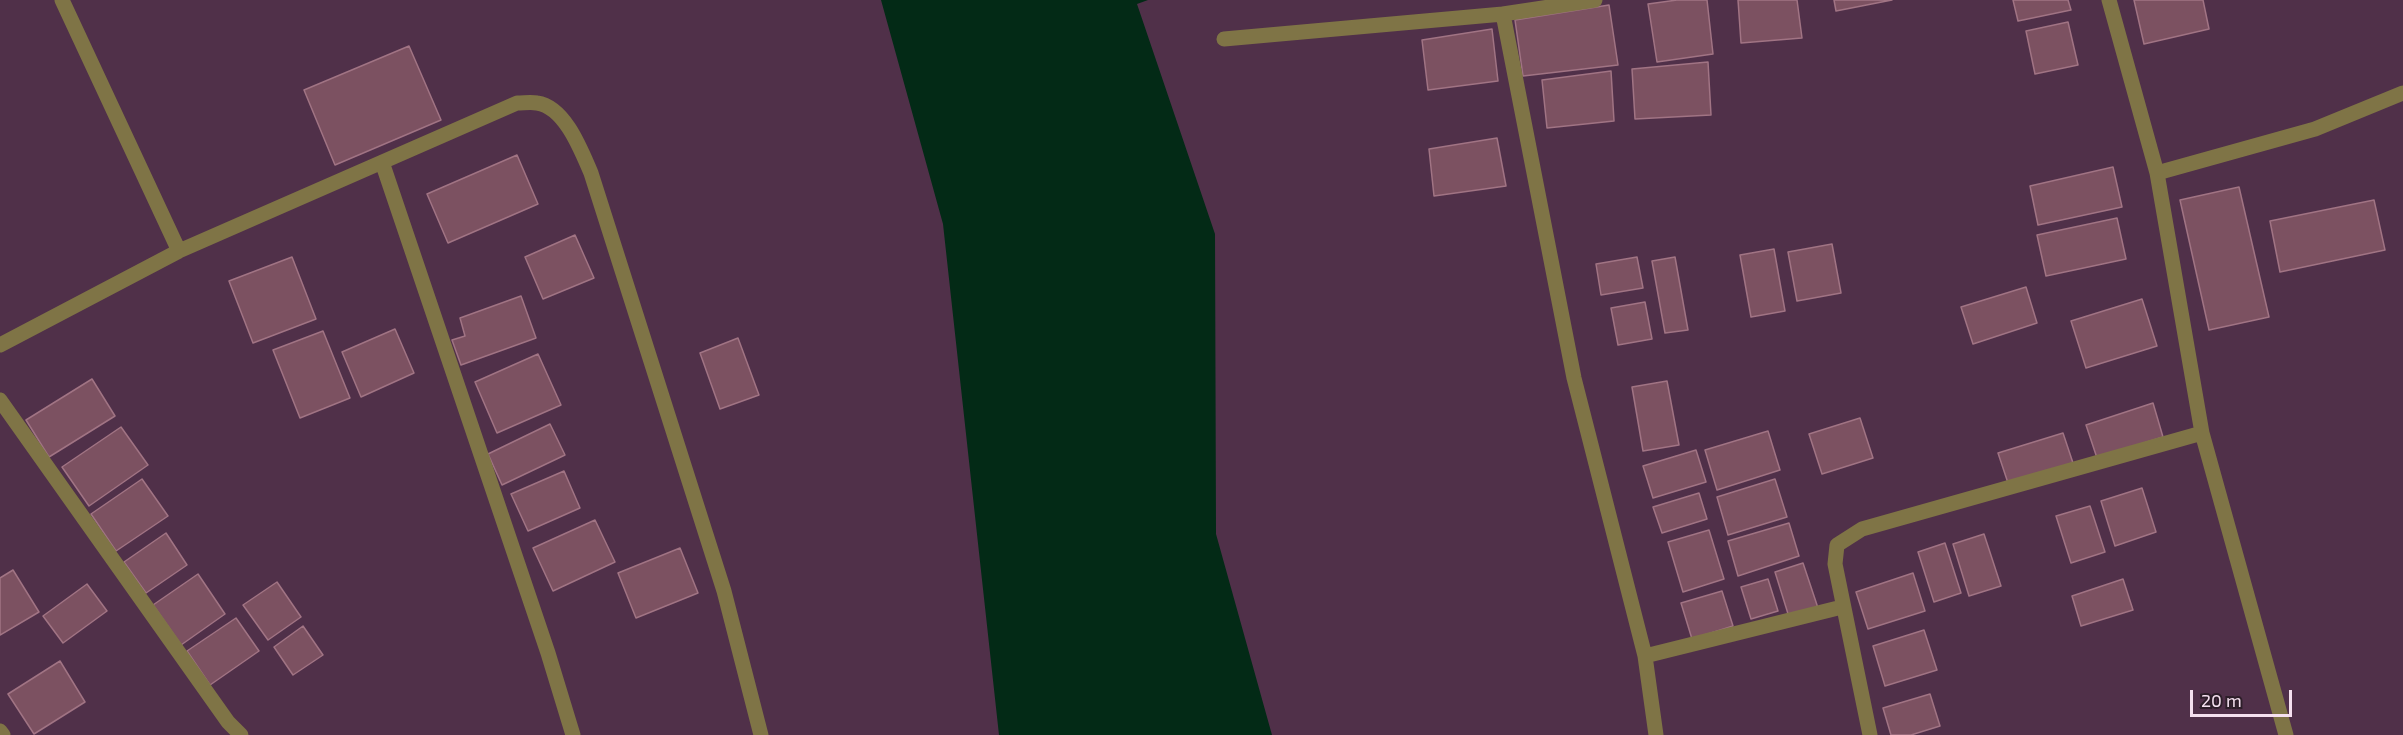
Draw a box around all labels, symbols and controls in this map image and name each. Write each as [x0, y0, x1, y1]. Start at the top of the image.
scale bar [2193, 678, 2295, 716]
text: 20 m [2201, 689, 2242, 711]

